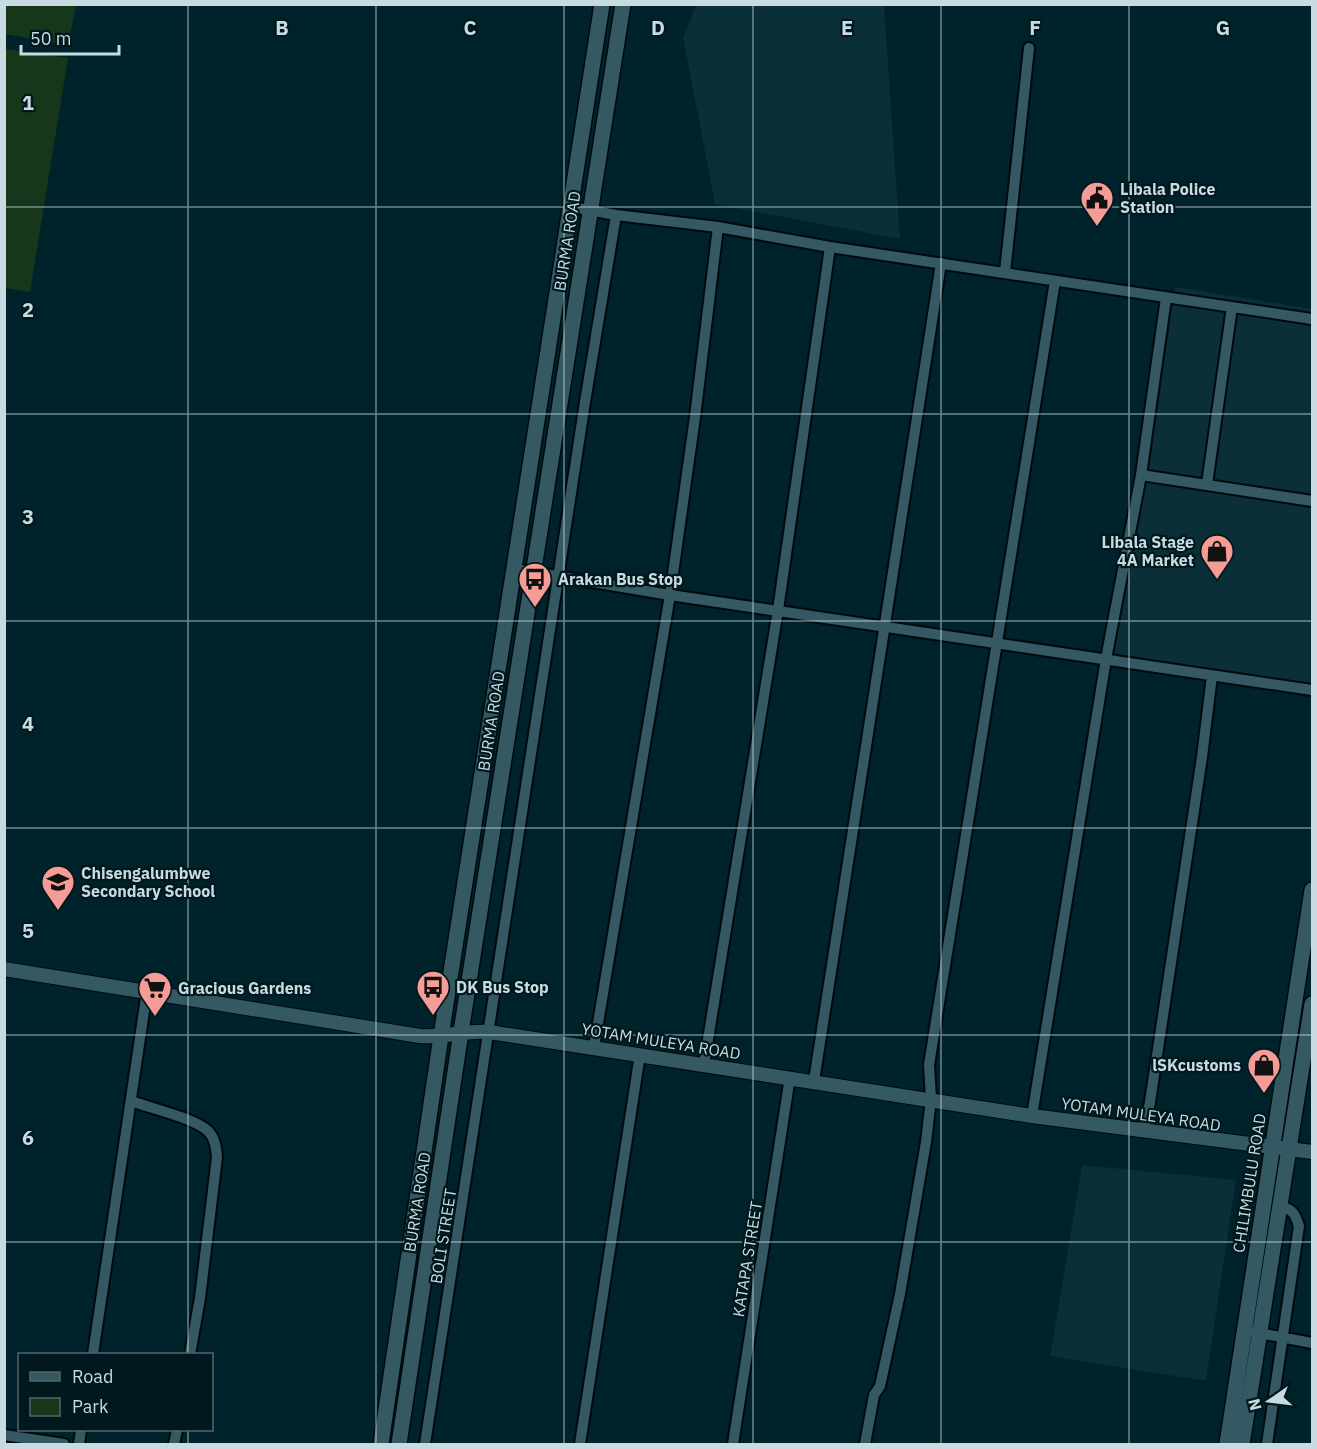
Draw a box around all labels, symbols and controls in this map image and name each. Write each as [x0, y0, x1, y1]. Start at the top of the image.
text: B [275, 14, 289, 41]
text: C [463, 14, 477, 41]
text: D [651, 14, 665, 41]
text: E [841, 14, 853, 41]
text: F [1029, 14, 1041, 41]
text: G [1216, 14, 1230, 41]
scale bar [21, 18, 118, 56]
text: 50 m [30, 27, 72, 50]
text: 1 [22, 89, 34, 116]
place label: Libala Police Station [1120, 179, 1215, 217]
public building icon: Libala Police Station [1079, 180, 1115, 227]
street label: BURMA ROAD [549, 190, 585, 292]
text: 2 [22, 296, 34, 323]
text: 3 [22, 503, 34, 530]
place label: Libala Stage 4A Market [1102, 532, 1194, 570]
shop icon: Libala Stage 4A Market [1199, 533, 1235, 580]
bus stop icon: Arakan Bus Stop [517, 561, 553, 608]
place label: Arakan Bus Stop [558, 569, 683, 589]
street label: BURMA ROAD [473, 670, 509, 772]
text: 4 [22, 710, 34, 737]
place label: Chisengalumbwe Secondary School [81, 863, 215, 901]
school or university icon: Chisengalumbwe Secondary School [40, 864, 76, 911]
text: 5 [22, 917, 34, 944]
bus stop icon: DK Bus Stop [415, 969, 451, 1016]
supermarket icon: Gracious Gardens [137, 970, 173, 1017]
place label: DK Bus Stop [456, 977, 549, 997]
place label: Gracious Gardens [178, 978, 311, 998]
street label: YOTAM MULEYA ROAD [580, 1019, 742, 1063]
shop icon: lSKcustoms [1246, 1047, 1282, 1094]
place label: lSKcustoms [1152, 1055, 1241, 1075]
street label: YOTAM MULEYA ROAD [1060, 1093, 1222, 1135]
street label: CHILIMBULU ROAD [1228, 1112, 1270, 1254]
text: 6 [22, 1124, 34, 1151]
street label: BURMA ROAD [399, 1151, 435, 1253]
street label: BOLI STREET [426, 1187, 460, 1285]
street label: KATAPA STREET [728, 1200, 766, 1318]
legend [18, 1353, 213, 1431]
text: Road [72, 1365, 113, 1388]
north arrow [1239, 1371, 1299, 1431]
text: Park [72, 1395, 109, 1418]
text: N [1243, 1397, 1266, 1413]

